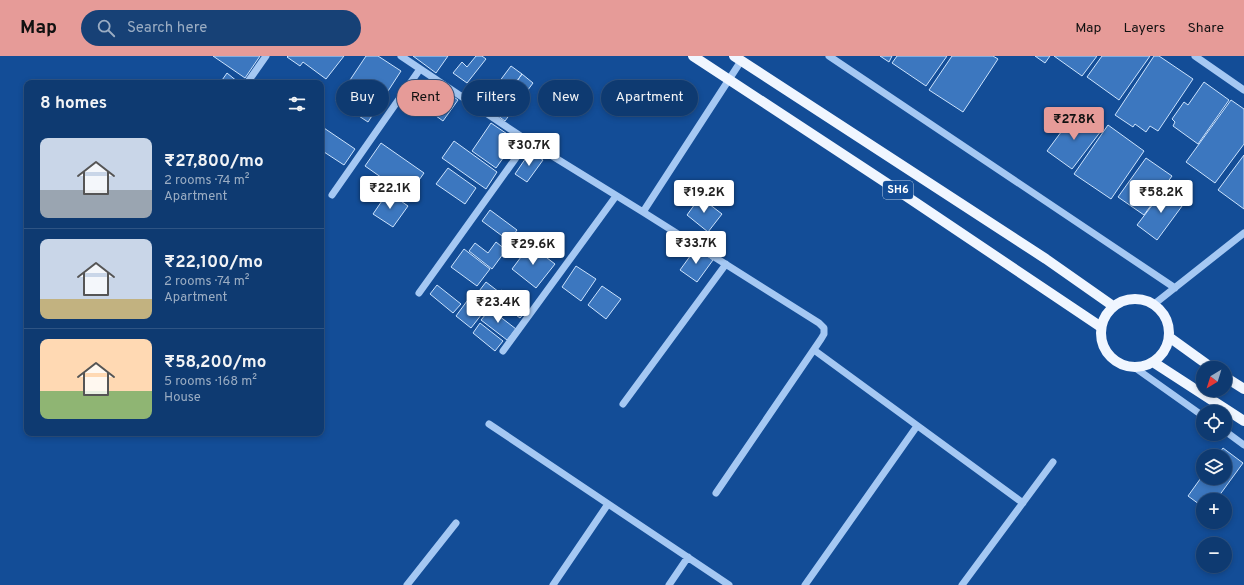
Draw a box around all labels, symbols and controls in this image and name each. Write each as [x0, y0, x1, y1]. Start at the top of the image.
search box [81, 10, 361, 46]
text: Map [20, 16, 57, 40]
icon: search [95, 17, 117, 39]
text: Search here [127, 19, 207, 38]
text: Map [1075, 20, 1101, 37]
text: Layers [1123, 20, 1165, 37]
text: Share [1187, 20, 1224, 37]
chip: Buy [336, 80, 389, 116]
chip: Rent [397, 80, 454, 116]
chip: Filters [462, 80, 530, 116]
chip: New [538, 80, 593, 116]
chip: Apartment [601, 80, 698, 116]
text: 8 homes [40, 93, 107, 115]
icon: filters [286, 93, 308, 115]
pin: ₹27.8K [1041, 107, 1107, 141]
text: ₹27.8K [1053, 112, 1095, 128]
pin: ₹30.7K [496, 133, 562, 167]
text: ₹30.7K [508, 138, 550, 154]
text: ₹27,800/mo [164, 151, 264, 173]
icon: home [72, 154, 120, 202]
text: 2 rooms · 74 m² [164, 173, 249, 189]
pin: ₹22.1K [357, 176, 423, 210]
pin: ₹19.2K [671, 180, 737, 214]
pin: ₹58.2K [1128, 180, 1194, 214]
text: ₹22.1K [369, 181, 411, 197]
road number: SH6 [883, 181, 913, 199]
text: ₹19.2K [683, 185, 725, 201]
text: ₹58.2K [1139, 185, 1183, 201]
text: Apartment [164, 189, 227, 205]
pin: ₹33.7K [663, 231, 729, 265]
pin: ₹29.6K [500, 232, 566, 266]
text: ₹33.7K [675, 236, 717, 252]
text: ₹29.6K [511, 237, 555, 253]
text: ₹22,100/mo [164, 252, 263, 274]
icon: home [72, 255, 120, 303]
text: 2 rooms · 74 m² [164, 274, 249, 290]
text: Apartment [164, 290, 227, 306]
pin: ₹23.4K [465, 290, 531, 324]
text: ₹23.4K [476, 295, 520, 311]
text: ₹58,200/mo [164, 352, 266, 374]
icon: home [72, 355, 120, 403]
north arrow [1196, 361, 1232, 397]
map controls [1196, 361, 1232, 573]
text: 5 rooms · 168 m² [164, 374, 257, 390]
text: House [164, 390, 201, 406]
button: locate [1196, 405, 1232, 441]
button: layers [1196, 449, 1232, 485]
button: + [1196, 493, 1232, 529]
button: − [1196, 537, 1232, 573]

